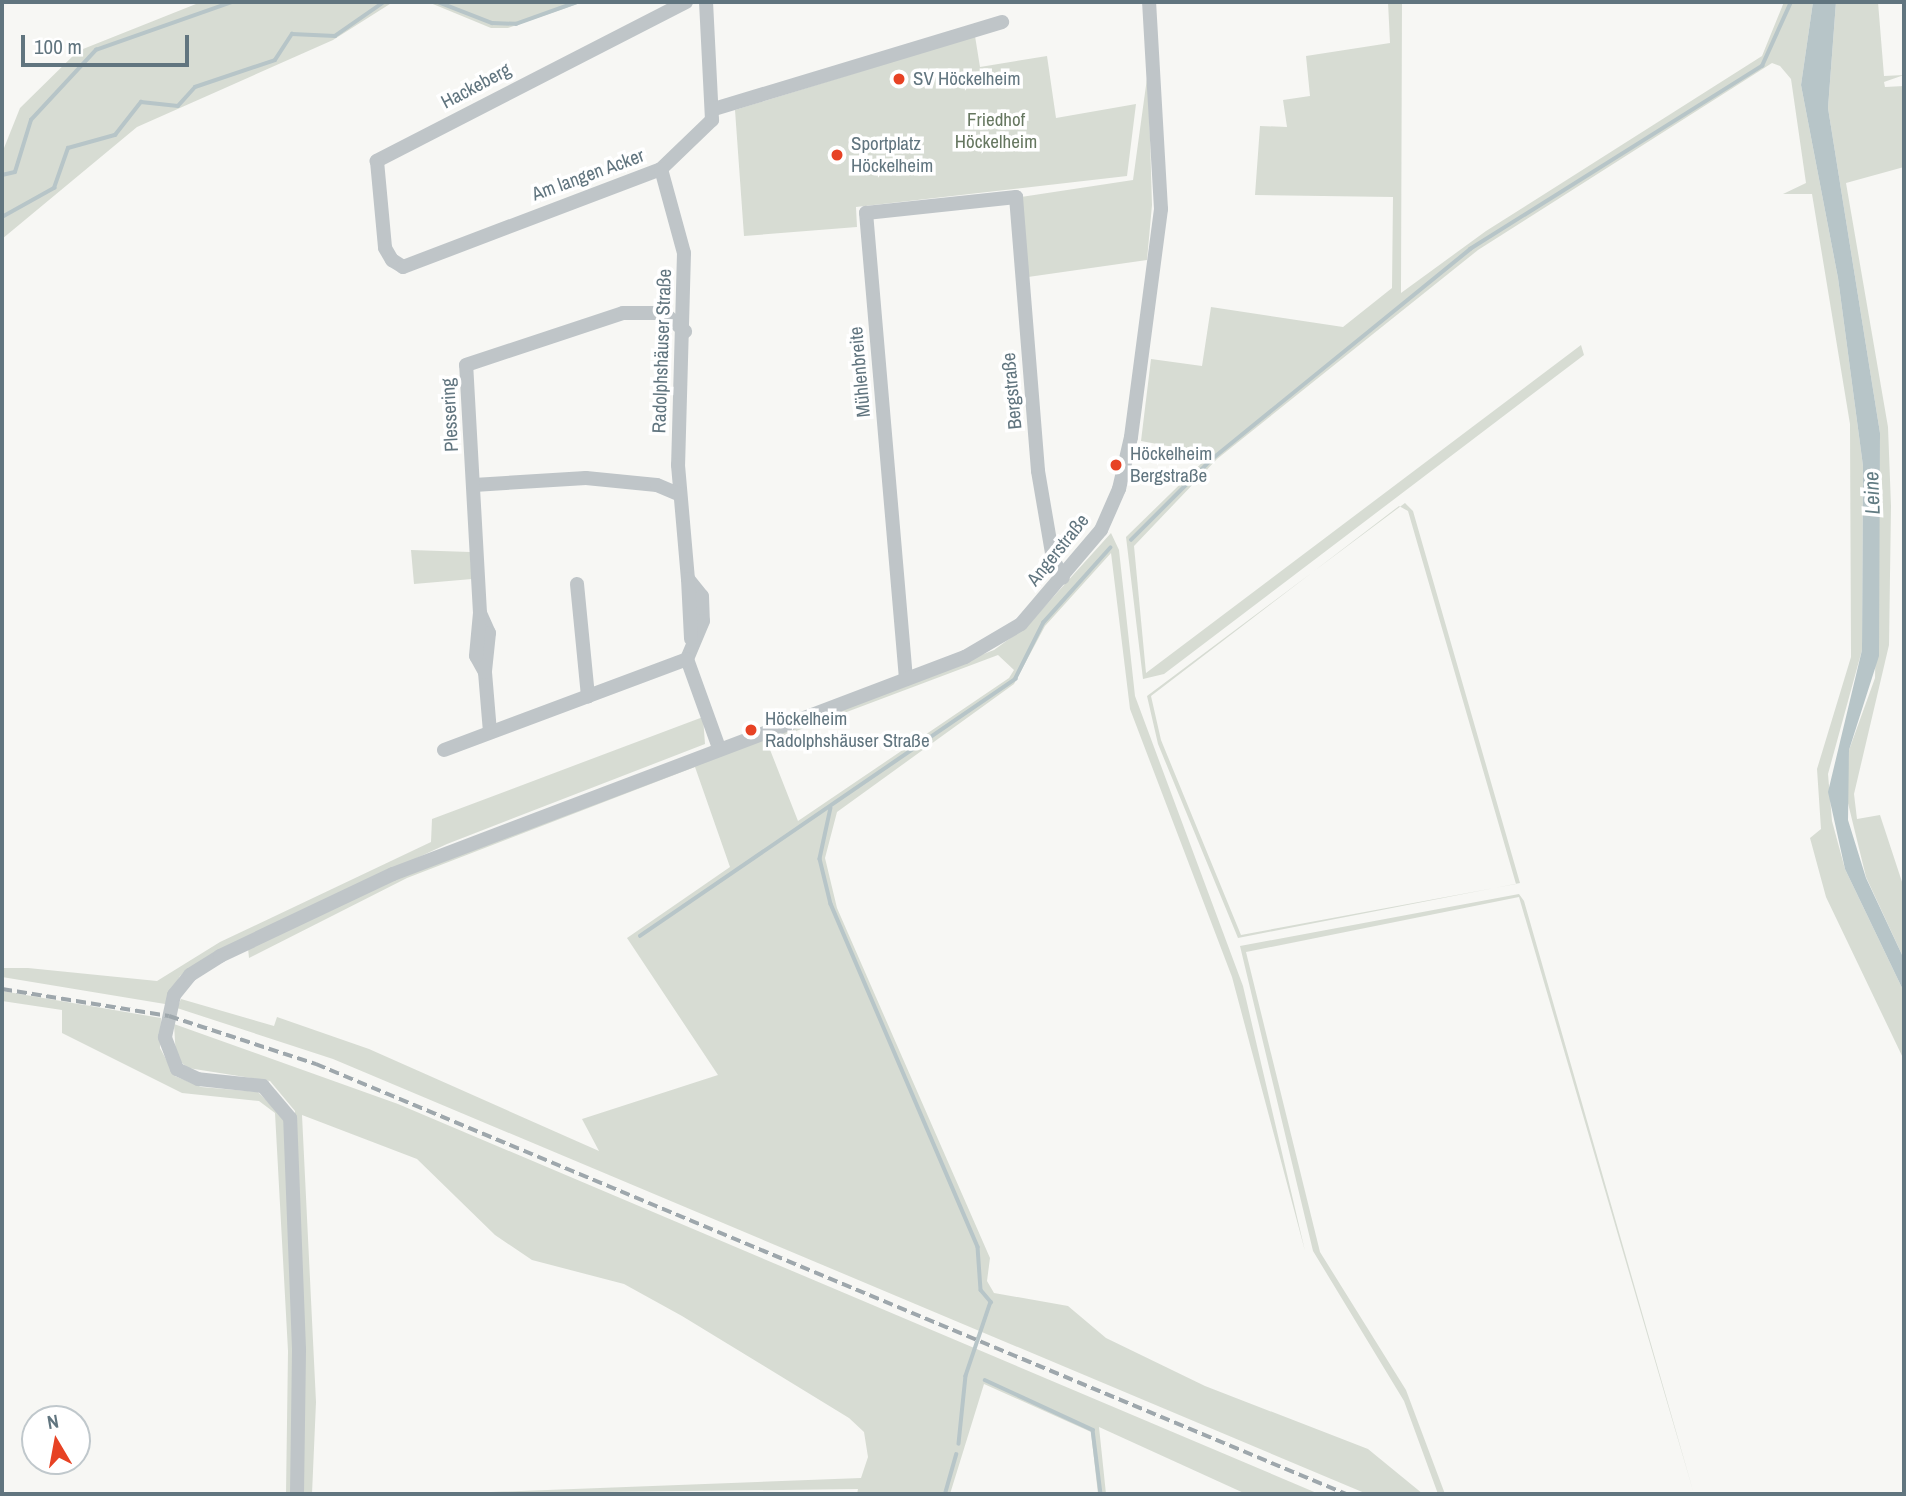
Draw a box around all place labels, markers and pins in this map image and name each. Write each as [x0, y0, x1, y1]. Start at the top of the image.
place label: SV Höckelheim [913, 68, 1020, 90]
marker: SV Höckelheim [891, 71, 907, 87]
place label: Sportplatz Höckelheim [851, 133, 933, 177]
marker: Sportplatz Höckelheim [829, 147, 845, 163]
place label: Höckelheim Bergstraße [1130, 443, 1212, 487]
marker: Höckelheim Bergstraße [1108, 457, 1124, 473]
place label: Höckelheim Radolphshäuser Straße [765, 708, 930, 752]
marker: Höckelheim Radolphshäuser Straße [743, 722, 759, 738]

